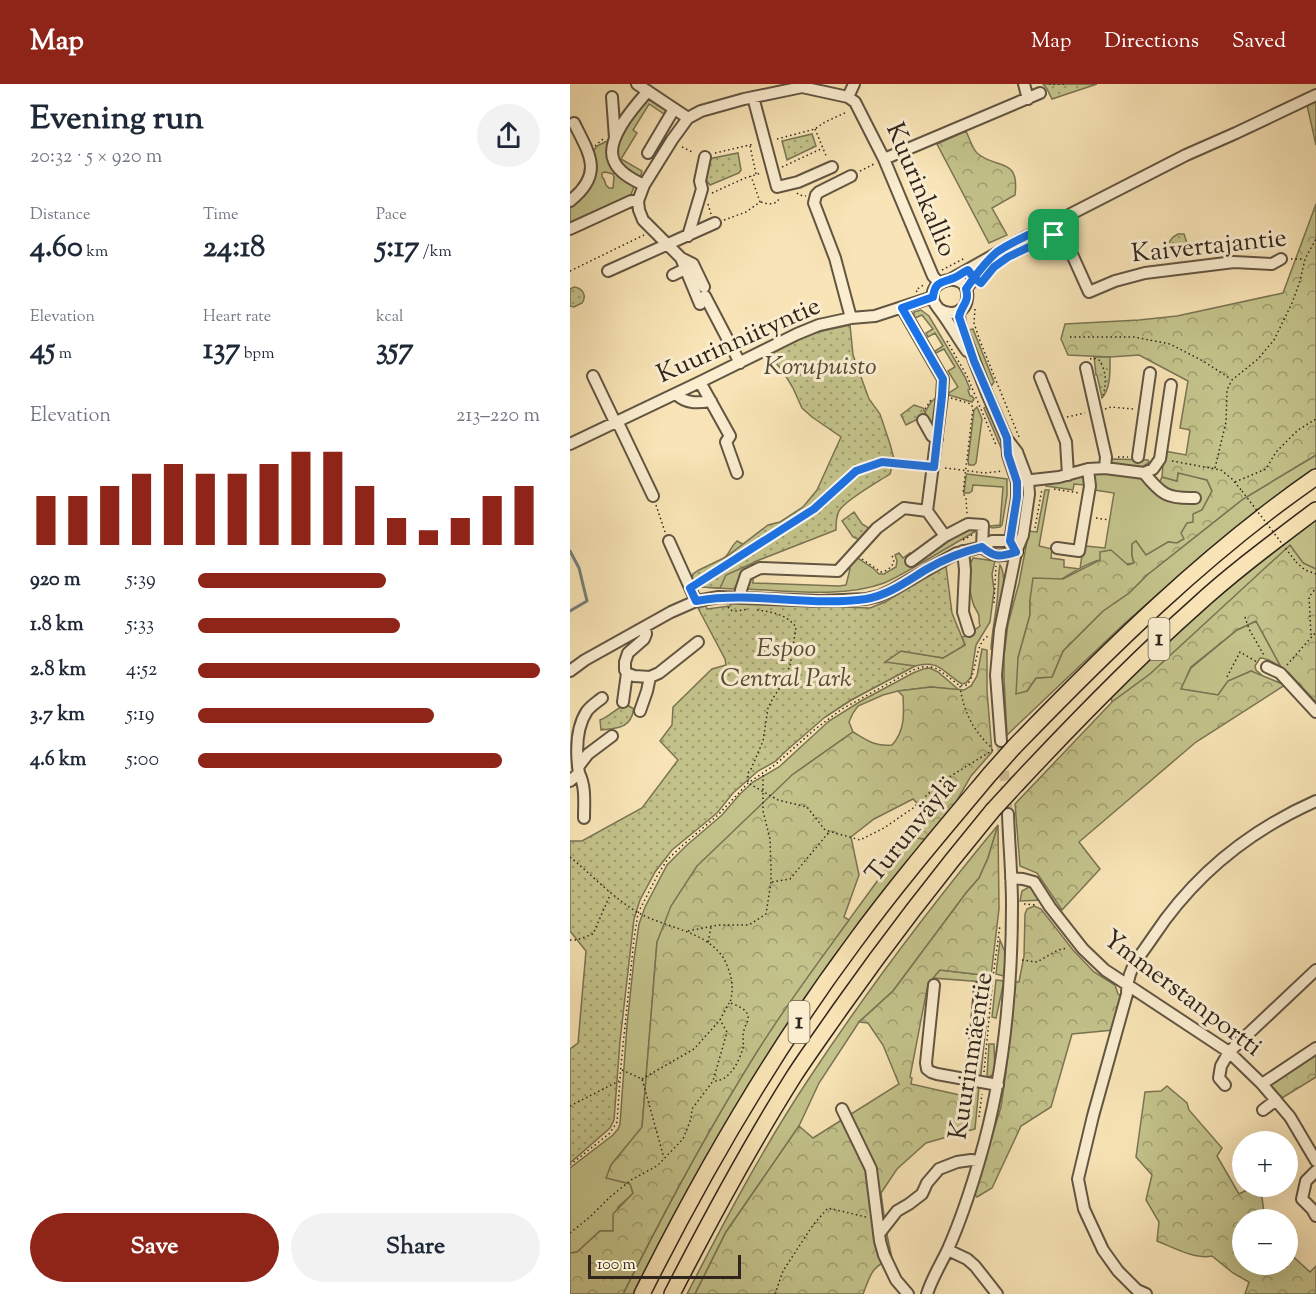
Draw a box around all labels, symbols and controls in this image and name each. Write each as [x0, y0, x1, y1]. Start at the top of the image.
text: Map [30, 22, 84, 62]
text: Map [1031, 27, 1071, 57]
text: Directions [1104, 27, 1199, 57]
text: Saved [1232, 27, 1286, 57]
text: Evening run [30, 96, 204, 144]
button: share [477, 104, 540, 167]
street label: Kuurinkallio [875, 117, 965, 263]
text: 20:32 · 5 × 920 m [30, 143, 162, 172]
text: Distance [30, 204, 90, 227]
text: Time [203, 204, 239, 227]
text: Pace [376, 204, 407, 227]
pin [1028, 209, 1079, 260]
icon: arrive [1037, 218, 1070, 251]
street label: Kaivertajantie [1130, 220, 1288, 274]
text: 4.60 [30, 227, 83, 270]
text: 24:18 [203, 227, 265, 270]
text: 5:17 [376, 227, 419, 270]
text: km [83, 241, 108, 264]
text: /km [419, 241, 452, 264]
street label: Kuurinniityntie [651, 288, 827, 394]
text: Elevation [30, 306, 95, 329]
text: Heart rate [203, 306, 271, 329]
text: kcal [376, 306, 404, 329]
text: 45 [30, 329, 55, 372]
text: 137 [203, 329, 240, 372]
text: 357 [376, 329, 413, 372]
text: m [55, 343, 72, 366]
text: bpm [240, 343, 274, 366]
park label: Korupuisto [763, 349, 877, 386]
text: Elevation [30, 402, 111, 431]
text: 213–220 m [456, 402, 540, 431]
text: 920 m [30, 566, 80, 595]
text: 5:39 [126, 566, 156, 595]
text: 1.8 km [30, 611, 84, 640]
text: 5:33 [126, 611, 154, 640]
road number: 1 [1148, 618, 1170, 660]
park label: Espoo Central Park [720, 631, 852, 698]
text: 2.8 km [30, 656, 86, 685]
text: 4:52 [126, 656, 157, 685]
text: 3.7 km [30, 701, 85, 730]
text: 5:19 [126, 701, 154, 730]
text: 4.6 km [30, 746, 86, 775]
text: 5:00 [126, 746, 159, 775]
street label: Turunväylä [857, 769, 967, 891]
street label: Ymmerstanportti [1095, 922, 1269, 1066]
street label: Kuurinmäentie [941, 970, 1003, 1142]
road number: 1 [788, 1001, 810, 1043]
map controls [1232, 1131, 1298, 1275]
button: + [1232, 1131, 1298, 1197]
button: − [1232, 1209, 1298, 1275]
button: Save [30, 1213, 279, 1282]
button: Share [291, 1213, 540, 1282]
scale bar [588, 1252, 741, 1280]
text: 100 m [597, 1254, 636, 1277]

